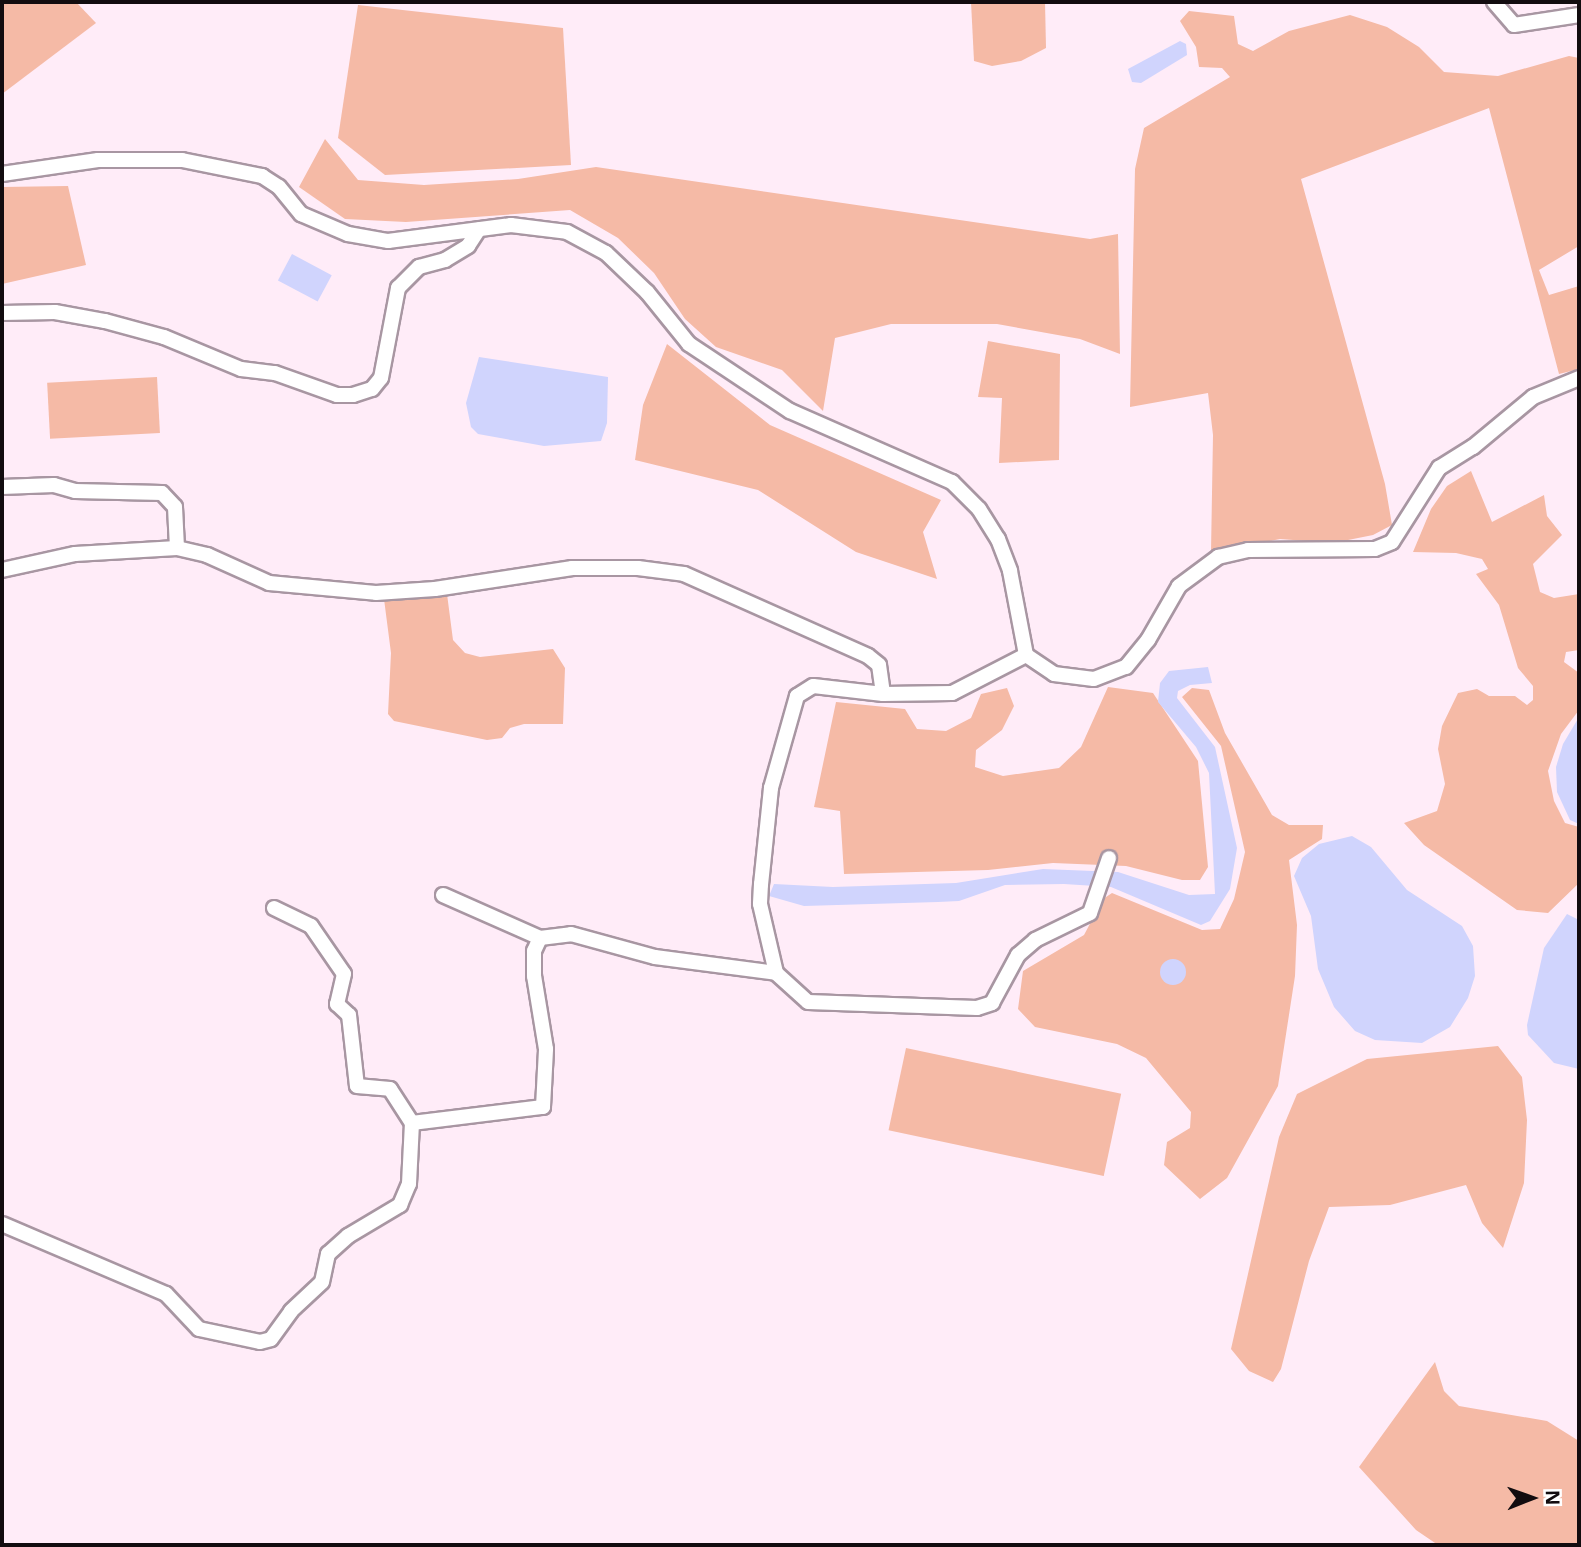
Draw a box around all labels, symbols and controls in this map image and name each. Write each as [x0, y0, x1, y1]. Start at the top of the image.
north arrow [1497, 1463, 1567, 1533]
text: N [1540, 1490, 1566, 1506]

